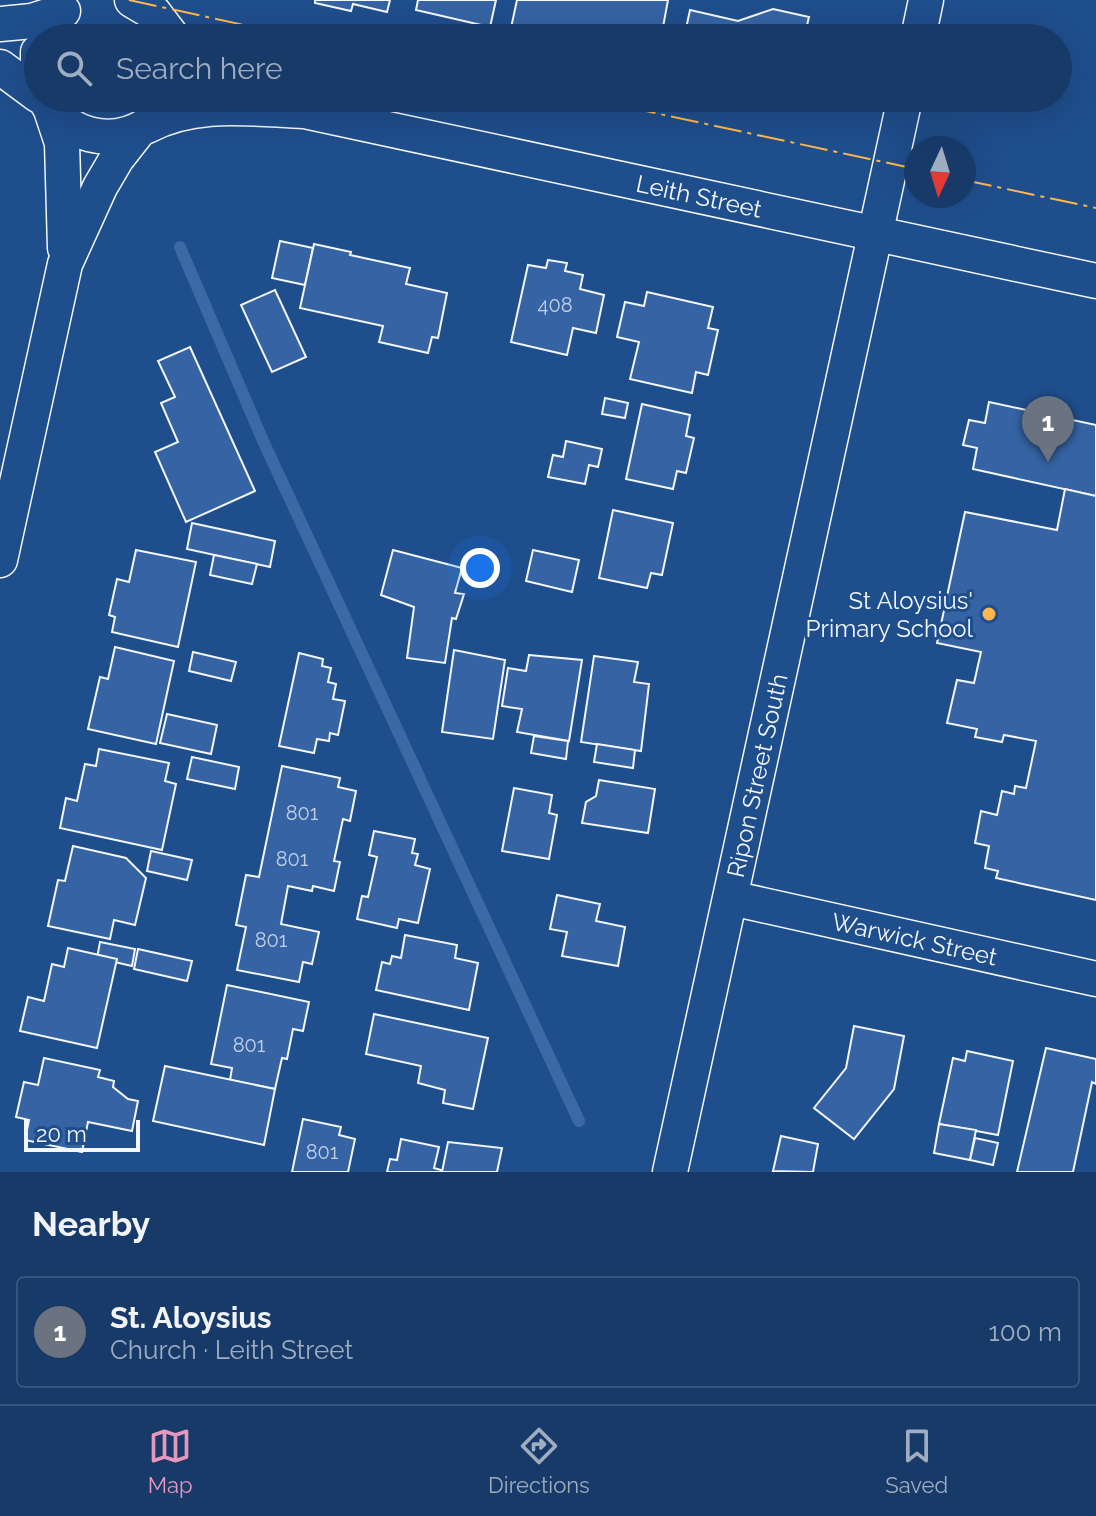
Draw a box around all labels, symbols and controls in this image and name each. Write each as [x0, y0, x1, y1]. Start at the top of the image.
search box [24, 24, 1072, 112]
icon: search [52, 46, 96, 90]
text: Search here [116, 51, 283, 86]
north arrow [904, 136, 976, 208]
street label: Leith Street [634, 168, 765, 223]
house number: 408 [537, 293, 573, 317]
pin: 1 [1022, 396, 1074, 462]
your location [460, 548, 500, 588]
place label: St Aloysius' Primary School [806, 586, 973, 643]
marker: St Aloysius' Primary School [980, 605, 998, 623]
street label: Ripon Street South [720, 671, 793, 880]
house number: 801 [286, 801, 319, 825]
house number: 801 [276, 847, 309, 871]
street label: Warwick Street [829, 906, 1000, 971]
house number: 801 [255, 928, 288, 952]
house number: 801 [233, 1033, 266, 1057]
scale bar [24, 1116, 140, 1152]
text: 20 m [36, 1121, 87, 1147]
house number: 801 [306, 1140, 339, 1164]
text: Nearby [32, 1204, 150, 1244]
text: St. Aloysius [110, 1300, 272, 1335]
text: 1 [54, 1317, 66, 1347]
text: 100 m [989, 1317, 1062, 1347]
text: Church · Leith Street [110, 1335, 353, 1365]
tab: Map [148, 1424, 193, 1498]
tab: Directions [488, 1424, 590, 1498]
tab: Saved [885, 1424, 948, 1498]

